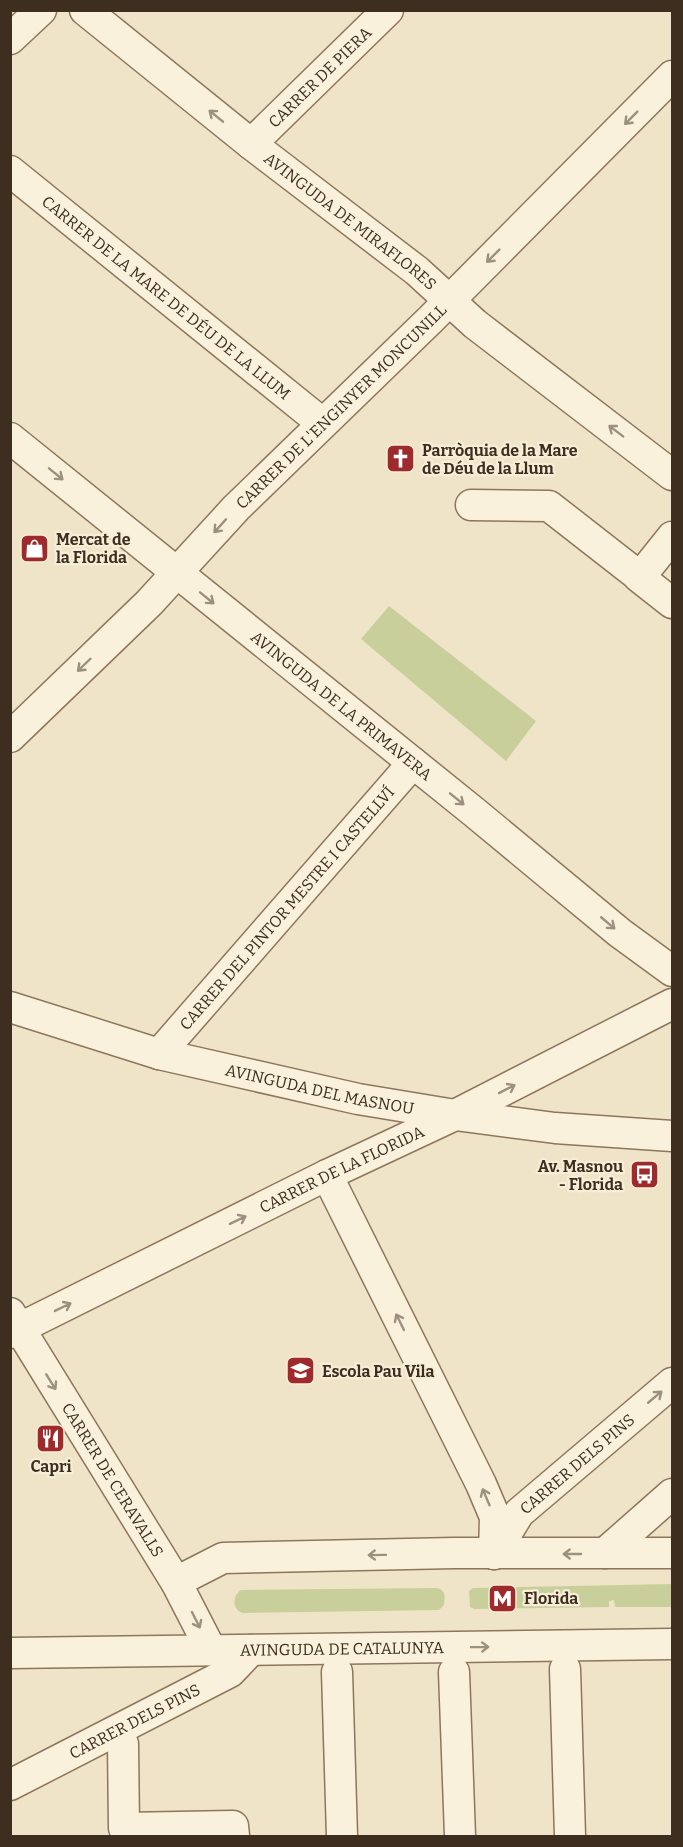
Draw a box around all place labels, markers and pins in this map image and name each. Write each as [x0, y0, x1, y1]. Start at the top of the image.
place label: Parròquia de la Mare de Déu de la Llum [422, 441, 578, 478]
church icon: Parròquia de la Mare de Déu de la Llum [385, 443, 417, 475]
place label: Mercat de la Florida [56, 530, 131, 567]
shop icon: Mercat de la Florida [19, 532, 51, 564]
place label: Av. Masnou - Florida [538, 1157, 623, 1194]
bus stop icon: Av. Masnou - Florida [628, 1159, 660, 1191]
school or university icon: Escola Pau Vila [285, 1355, 317, 1387]
place label: Escola Pau Vila [322, 1362, 434, 1381]
restaurant icon: Capri [35, 1422, 67, 1454]
place label: Capri [30, 1457, 72, 1476]
metro station icon: Florida [487, 1582, 519, 1614]
place label: Florida [524, 1589, 578, 1608]

